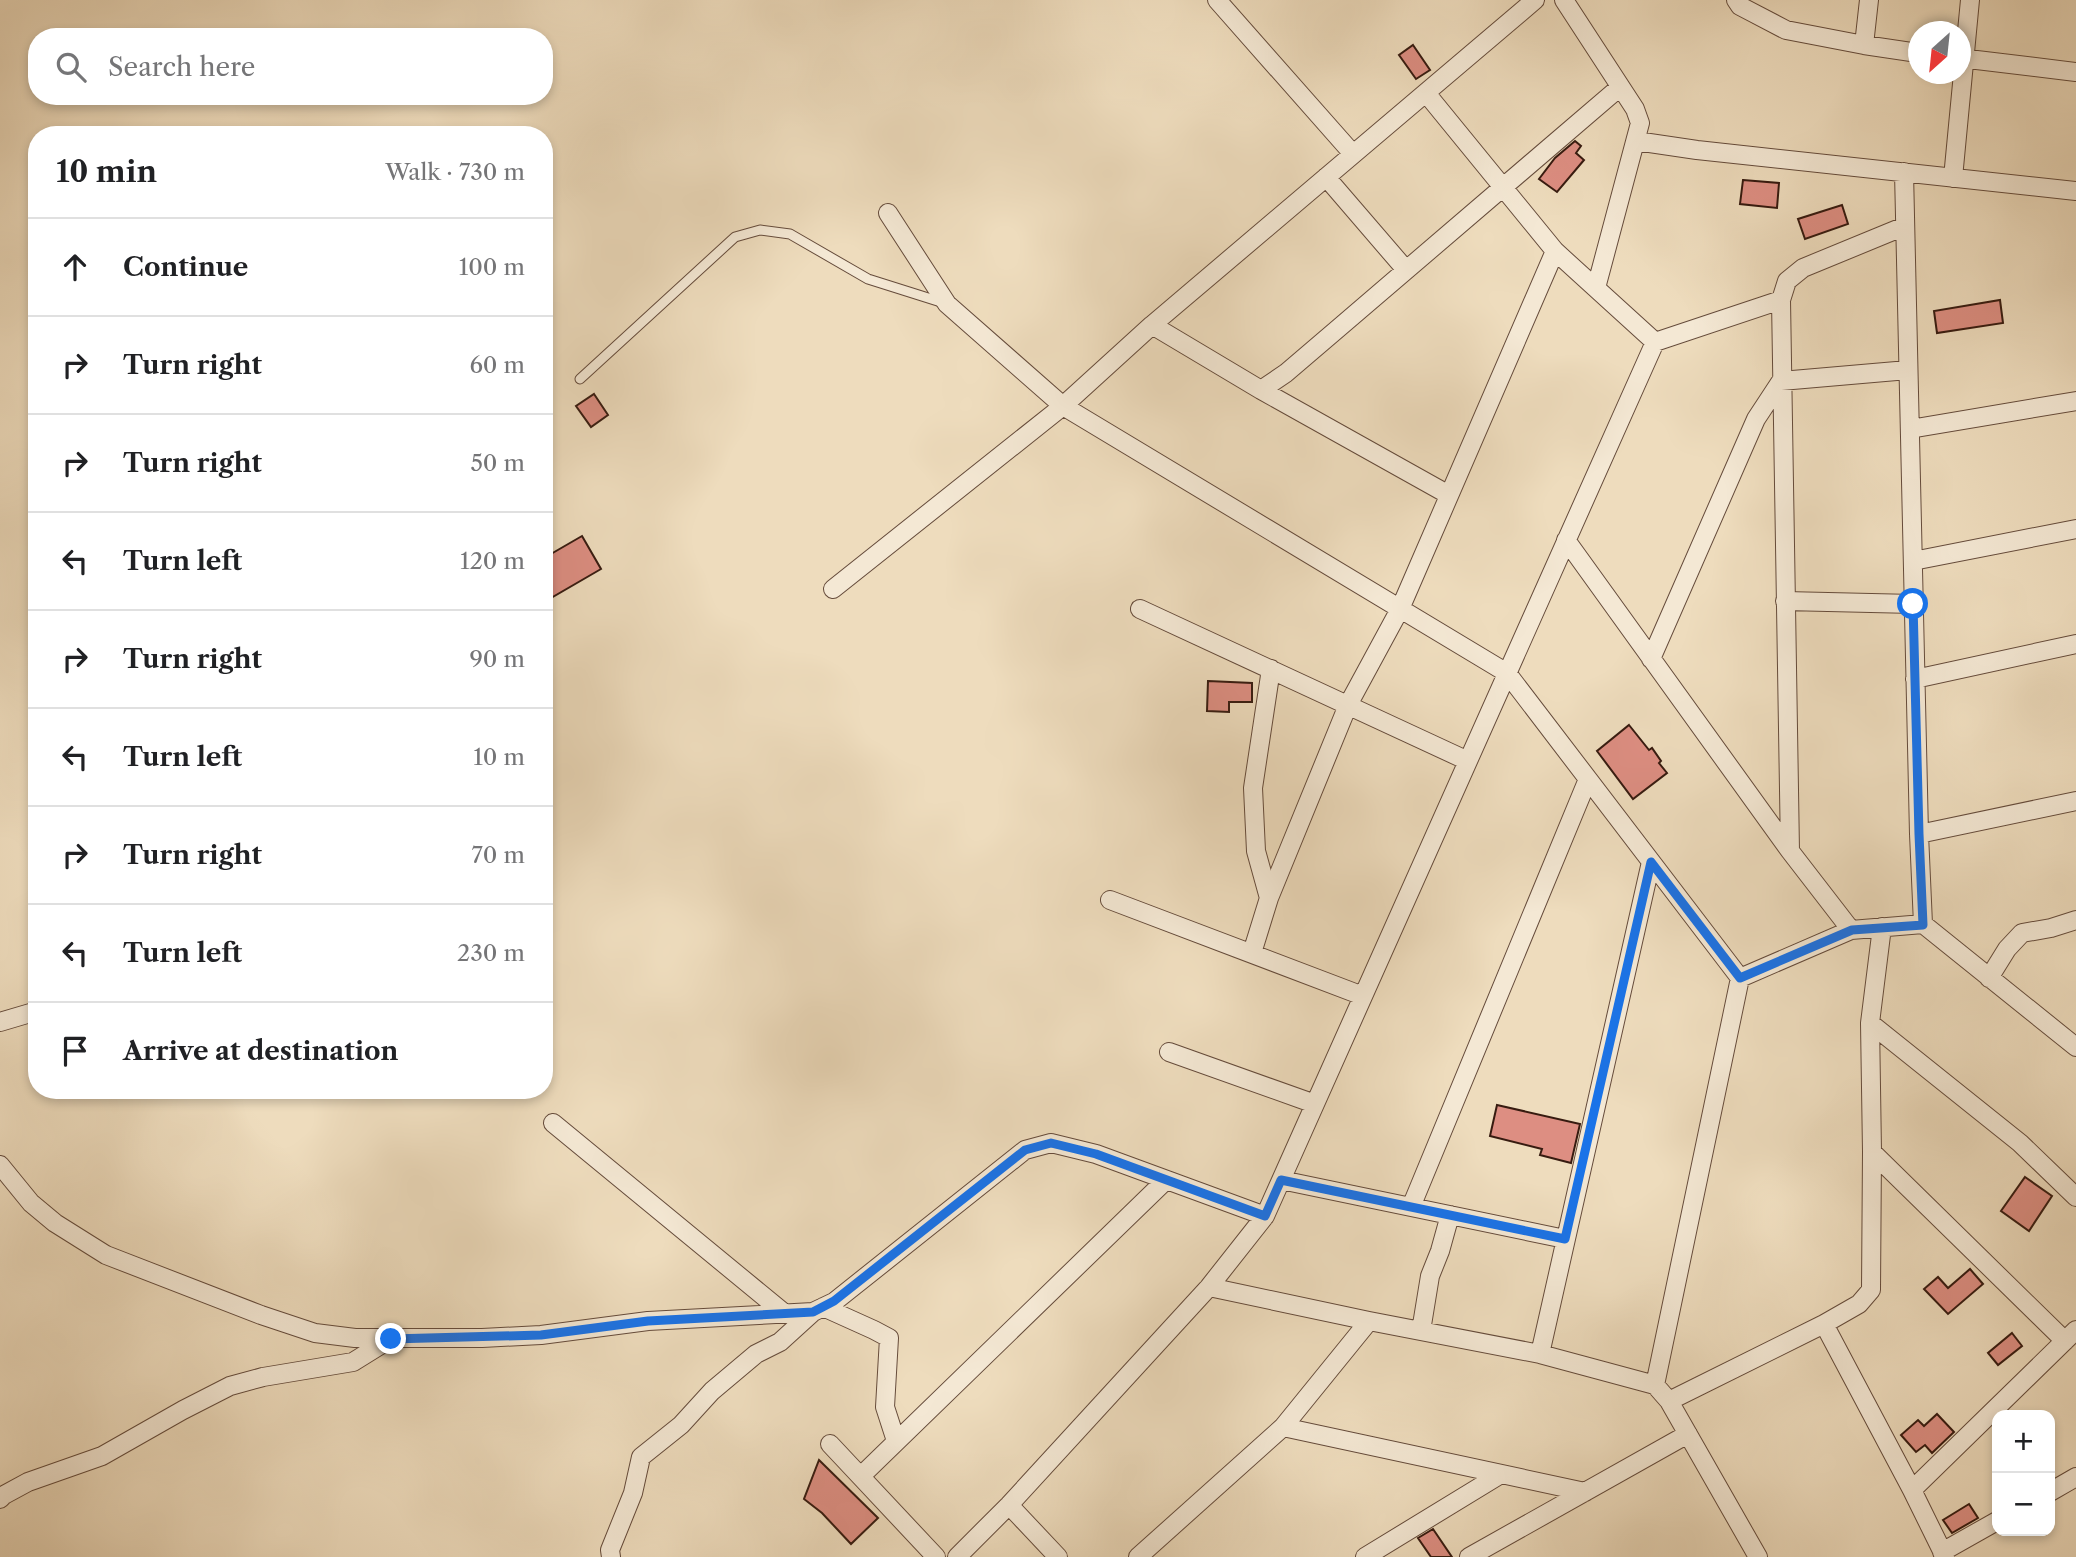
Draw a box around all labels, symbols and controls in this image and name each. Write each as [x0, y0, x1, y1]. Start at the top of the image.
north arrow [1908, 21, 1971, 84]
search box [28, 28, 553, 105]
icon: search [52, 48, 90, 86]
text: Search here [108, 51, 255, 83]
text: 10 min [56, 153, 157, 190]
text: Walk · 730 m [385, 158, 525, 186]
icon: ahead [56, 248, 94, 286]
text: Continue [123, 251, 248, 283]
text: 100 m [459, 253, 525, 281]
icon: right [56, 346, 94, 384]
text: Turn right [123, 349, 262, 381]
text: 60 m [469, 351, 525, 379]
icon: right [56, 444, 94, 482]
text: Turn right [123, 447, 262, 479]
text: 50 m [470, 449, 525, 477]
icon: left [56, 542, 94, 580]
text: Turn left [123, 545, 242, 577]
text: 120 m [460, 547, 525, 575]
route start [1897, 588, 1928, 619]
icon: right [56, 640, 94, 678]
text: Turn right [123, 643, 262, 675]
text: 90 m [469, 645, 525, 673]
icon: left [56, 738, 94, 776]
text: Turn left [123, 741, 242, 773]
text: 10 m [473, 743, 525, 771]
icon: right [56, 836, 94, 874]
text: Turn right [123, 839, 262, 871]
text: 70 m [472, 841, 525, 869]
icon: left [56, 934, 94, 972]
text: Turn left [123, 937, 242, 969]
text: 230 m [457, 939, 525, 967]
icon: arrive [56, 1032, 94, 1070]
text: Arrive at destination [123, 1035, 398, 1067]
route end [375, 1323, 406, 1354]
map controls [1992, 1410, 2055, 1536]
button: + [1992, 1410, 2055, 1473]
button: − [1992, 1473, 2055, 1536]

